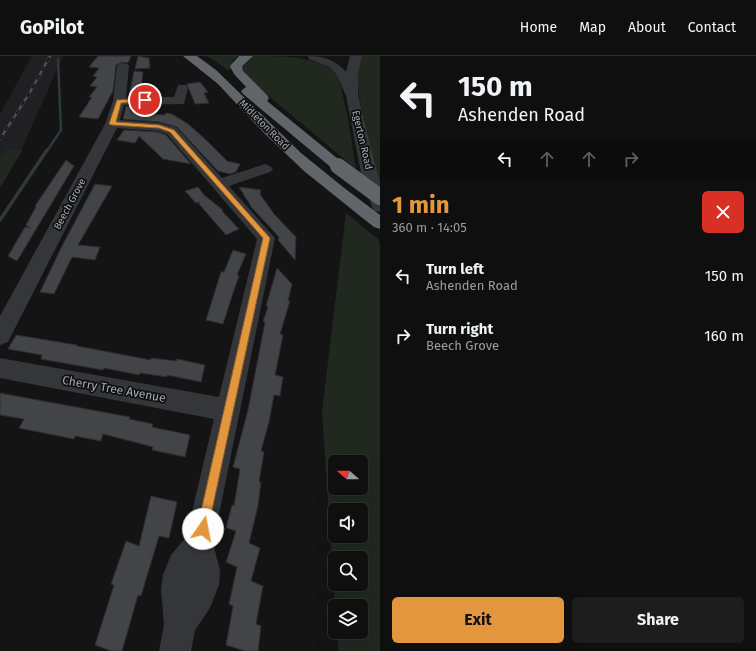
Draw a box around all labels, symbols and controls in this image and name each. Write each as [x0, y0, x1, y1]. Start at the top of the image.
text: GoPilot [20, 16, 84, 39]
text: Home [520, 19, 557, 36]
text: Map [579, 19, 606, 36]
text: About [628, 19, 666, 36]
text: Contact [688, 19, 736, 36]
text: 150 m [458, 70, 533, 103]
icon: left [392, 72, 444, 124]
pin [128, 83, 162, 117]
icon: arrive [134, 89, 156, 111]
street label: Midleton Road [237, 98, 292, 153]
text: Ashenden Road [458, 104, 585, 126]
street label: Egerton Road [349, 109, 375, 171]
icon: left [494, 148, 516, 170]
icon: ahead [536, 148, 558, 170]
icon: ahead [578, 148, 600, 170]
icon: right [620, 148, 642, 170]
street label: Beech Grove [51, 176, 89, 232]
text: 1 min [392, 191, 450, 219]
button: close [702, 191, 744, 233]
text: 360 m · 14:05 [392, 220, 467, 235]
text: Turn left [426, 260, 484, 278]
icon: left [392, 265, 414, 287]
text: 150 m [705, 267, 744, 285]
text: Ashenden Road [426, 278, 518, 293]
text: Turn right [426, 320, 493, 338]
icon: right [392, 325, 414, 347]
text: 160 m [704, 327, 744, 345]
text: Beech Grove [426, 338, 499, 353]
street label: Cherry Tree Avenue [61, 373, 167, 405]
north arrow [328, 455, 368, 495]
map controls [328, 455, 368, 639]
button: sound [328, 503, 368, 543]
position arrow [182, 508, 224, 550]
button: search [328, 551, 368, 591]
button: Exit [392, 597, 564, 643]
button: Share [572, 597, 744, 643]
button: layers [328, 599, 368, 639]

